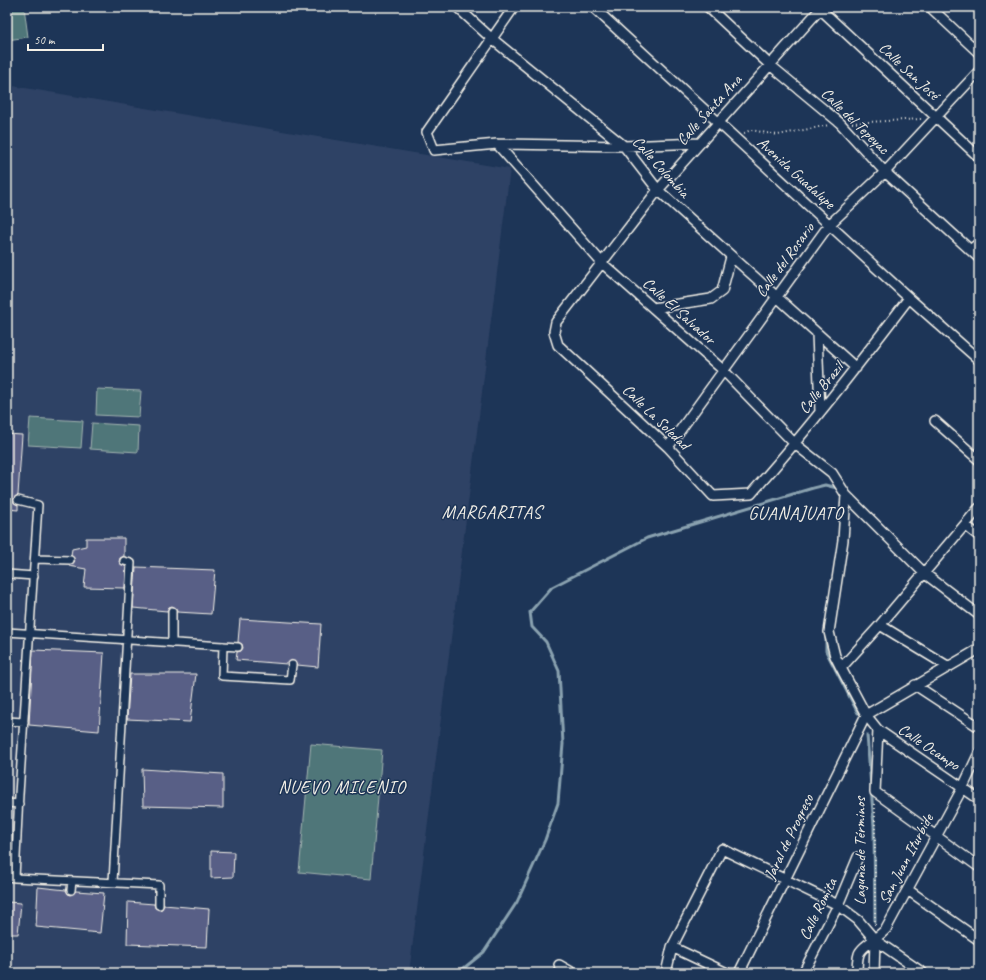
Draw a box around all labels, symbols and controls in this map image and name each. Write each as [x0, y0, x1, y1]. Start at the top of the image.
scale bar [28, 26, 103, 52]
text: 50 m [34, 32, 56, 48]
street label: Calle San José [875, 38, 946, 106]
street label: Calle Santa Ana [672, 69, 747, 150]
street label: Calle del Tepeyac [817, 84, 894, 159]
street label: Calle Colombia [628, 132, 695, 203]
street label: Avenida Guadalupe [753, 133, 841, 214]
street label: Calle del Rosario [751, 218, 820, 301]
street label: Calle El Salvador [638, 273, 721, 350]
street label: Calle Brazil [794, 356, 850, 418]
street label: Calle La Soledad [618, 380, 696, 456]
district label: MARGARITAS [442, 501, 544, 523]
district label: GUANAJUATO [748, 502, 845, 524]
street label: Calle Ocampo [894, 719, 965, 776]
district label: NUEVO MILENIO [278, 776, 407, 798]
street label: Jaral de Progreso [759, 790, 819, 884]
street label: Laguna de Términos [850, 796, 870, 905]
street label: San Juan Iturbide [874, 809, 939, 907]
street label: Calle Romita [794, 873, 842, 943]

